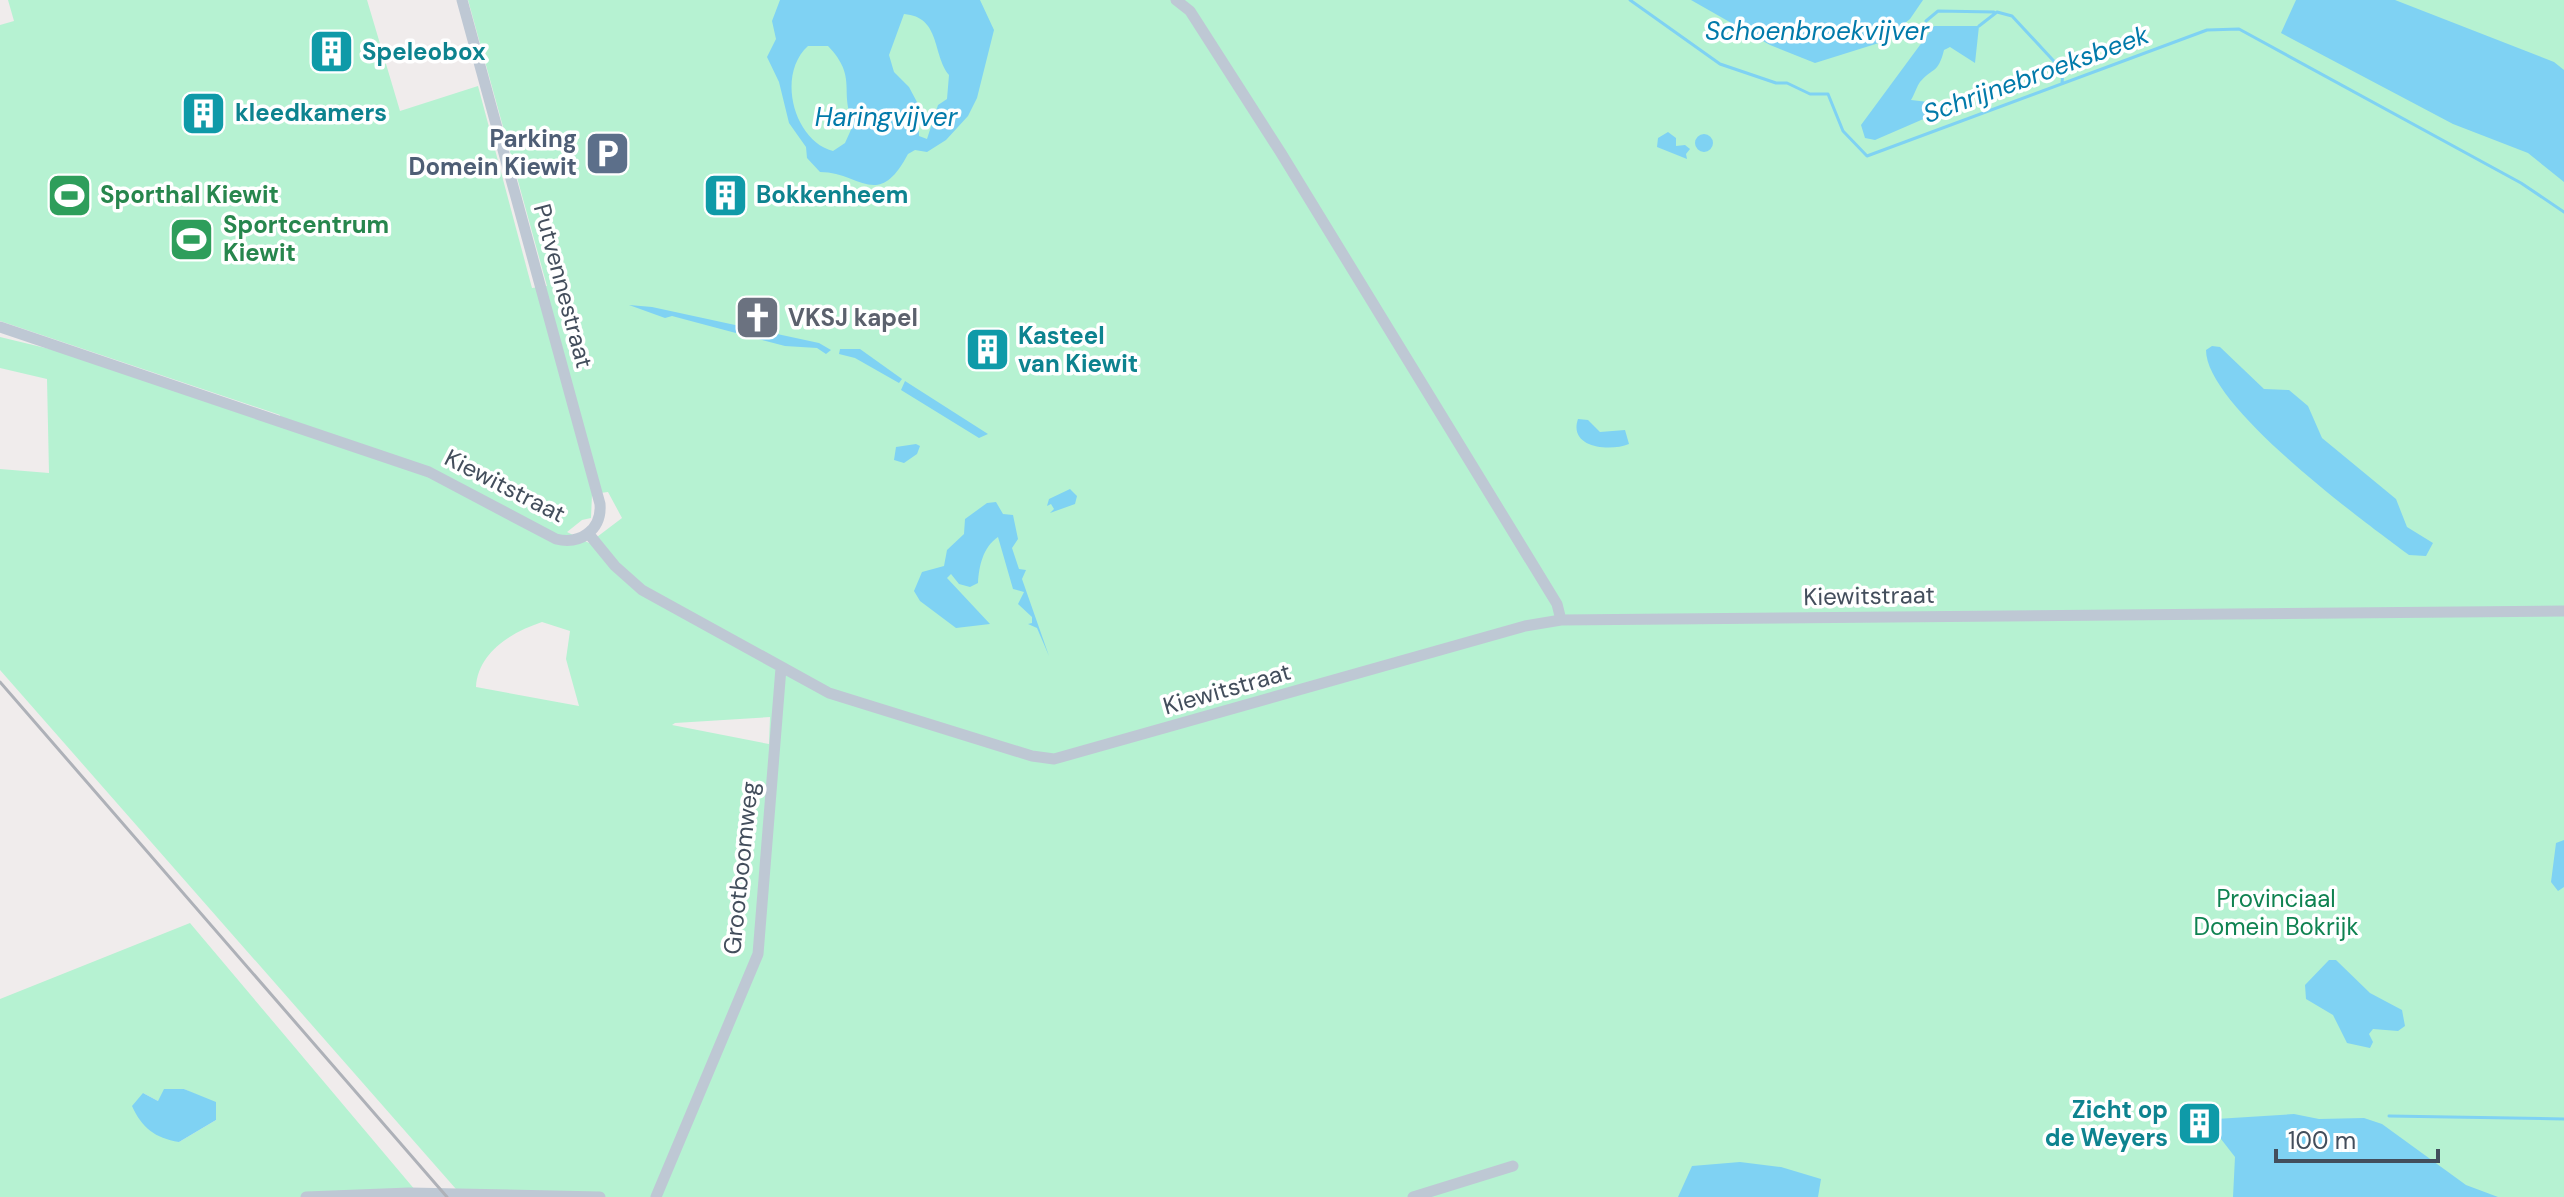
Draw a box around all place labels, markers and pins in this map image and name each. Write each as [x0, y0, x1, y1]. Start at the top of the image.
building icon: Speleobox [307, 28, 355, 76]
place label: Speleobox [362, 36, 486, 67]
building icon: kleedkamers [180, 89, 228, 137]
place label: kleedkamers [235, 97, 387, 128]
place label: Parking Domein Kiewit [408, 123, 577, 182]
parking icon: Parking Domein Kiewit [584, 129, 632, 177]
sports icon: Sporthal Kiewit [45, 171, 93, 219]
building icon: Bokkenheem [701, 171, 749, 219]
place label: Sporthal Kiewit [100, 179, 279, 210]
place label: Bokkenheem [756, 179, 908, 210]
place label: Sportcentrum Kiewit [223, 209, 389, 268]
sports icon: Sportcentrum Kiewit [168, 215, 216, 263]
church icon: VKSJ kapel [733, 294, 781, 342]
place label: VKSJ kapel [788, 302, 918, 333]
place label: Kasteel van Kiewit [1018, 320, 1138, 379]
building icon: Kasteel van Kiewit [963, 326, 1011, 374]
place label: Zicht op de Weyers [2045, 1094, 2168, 1153]
building icon: Zicht op de Weyers [2175, 1100, 2223, 1148]

